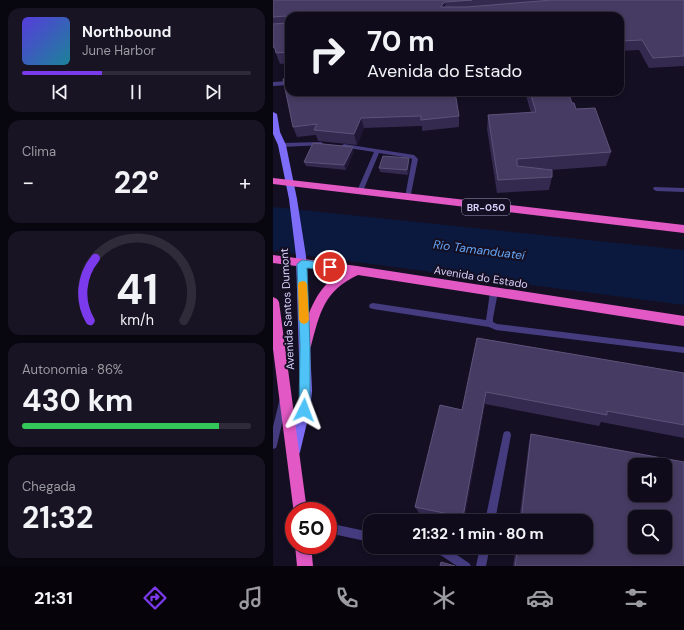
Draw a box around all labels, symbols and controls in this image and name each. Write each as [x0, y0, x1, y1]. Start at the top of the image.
text: Northbound [82, 22, 171, 42]
text: 70 m [367, 23, 435, 60]
icon: right [301, 28, 353, 80]
text: June Harbor [82, 42, 156, 59]
text: Avenida do Estado [367, 59, 522, 83]
icon: previous [49, 81, 71, 103]
icon: pause [125, 81, 147, 103]
icon: next [202, 81, 224, 103]
text: Clima [22, 143, 56, 160]
text: 22° [114, 163, 159, 202]
text: − [22, 168, 34, 197]
text: + [239, 168, 251, 197]
road number: BR-050 [462, 199, 510, 215]
water label: Rio Tamanduateí [432, 236, 527, 264]
street label: Avenida Santos Dumont [277, 248, 297, 370]
pin [313, 250, 347, 284]
icon: arrive [319, 256, 341, 278]
text: 41 [115, 263, 158, 317]
street label: Avenida do Estado [433, 263, 529, 291]
text: km/h [120, 311, 153, 329]
text: Autonomia · 86% [22, 361, 123, 378]
text: 430 km [22, 381, 133, 420]
position arrow [283, 389, 325, 431]
map controls [628, 458, 672, 554]
button: sound [628, 458, 672, 502]
text: Chegada [22, 478, 76, 495]
text: 21:32 [22, 498, 93, 537]
speed limit sign: 50 [285, 502, 337, 554]
button: search [628, 510, 672, 554]
text: 21:32 · 1 min · 80 m [412, 524, 544, 544]
icon: directions [141, 584, 169, 612]
icon: music [237, 584, 265, 612]
icon: phone [333, 584, 361, 612]
icon: climate [430, 584, 458, 612]
icon: car [526, 584, 554, 612]
icon: filters [622, 584, 650, 612]
text: 21:31 [34, 586, 73, 610]

